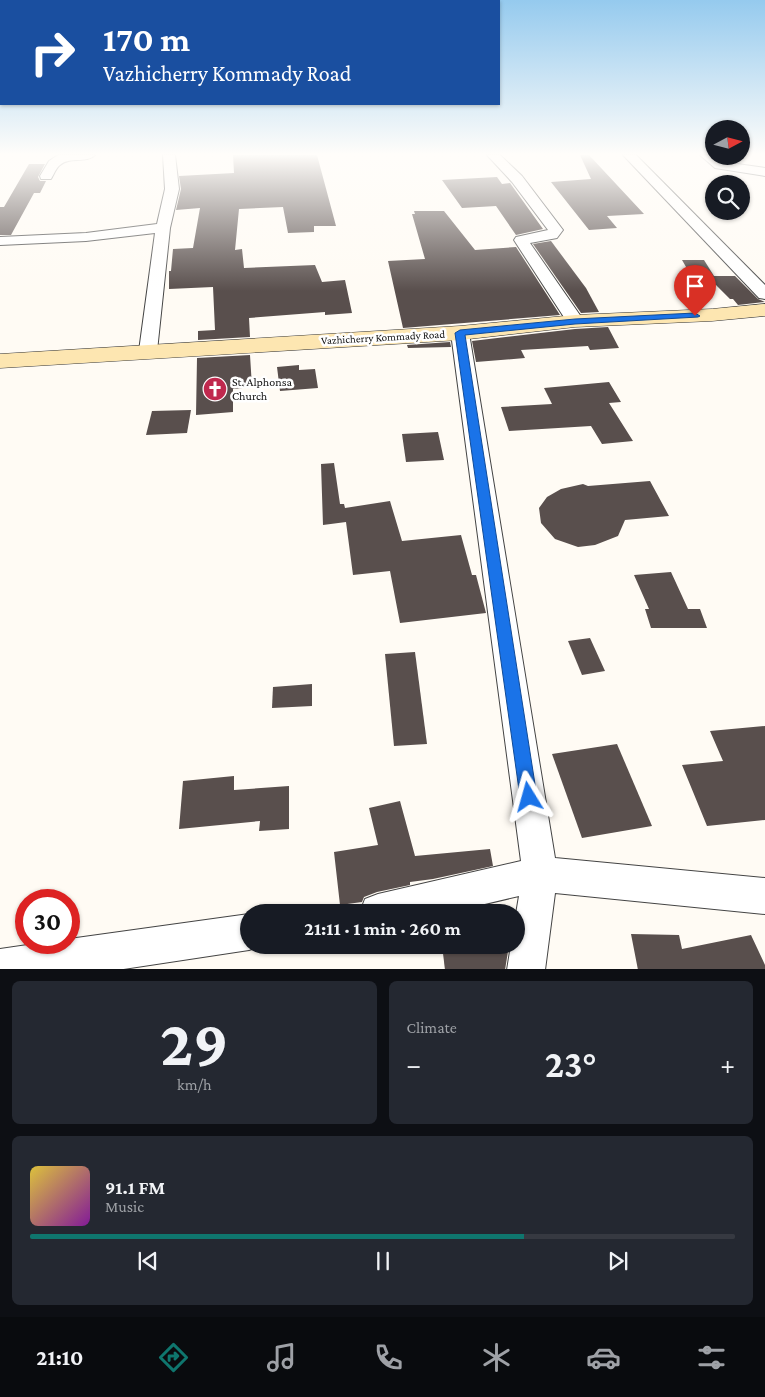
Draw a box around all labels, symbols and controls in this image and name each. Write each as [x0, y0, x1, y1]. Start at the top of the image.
icon: right [20, 20, 85, 85]
text: 170 m [103, 20, 190, 59]
text: Vazhicherry Kommady Road [103, 61, 351, 86]
north arrow [705, 120, 750, 165]
map controls [705, 120, 750, 220]
button: search [705, 175, 750, 220]
pin [674, 265, 716, 316]
icon: arrive [681, 272, 709, 300]
street label: Vazhicherry Kommady Road [321, 328, 446, 347]
place label: St. Alphonsa Church [232, 375, 292, 403]
church icon: St. Alphonsa Church [202, 376, 228, 402]
position arrow [502, 770, 554, 822]
speed limit sign: 30 [15, 889, 80, 954]
text: 21:11 · 1 min · 260 m [304, 918, 461, 939]
text: 29 [160, 1007, 228, 1079]
text: Climate [407, 1019, 457, 1036]
text: 23° [545, 1043, 597, 1085]
text: − [407, 1049, 421, 1080]
text: + [720, 1049, 735, 1080]
text: km/h [177, 1076, 212, 1093]
text: 91.1 FM [105, 1177, 165, 1198]
text: Music [105, 1198, 144, 1215]
icon: previous [134, 1247, 162, 1275]
icon: pause [369, 1247, 397, 1275]
icon: next [604, 1247, 632, 1275]
icon: directions [156, 1340, 191, 1375]
icon: music [264, 1340, 299, 1375]
icon: phone [371, 1340, 406, 1375]
icon: climate [479, 1340, 514, 1375]
icon: car [586, 1340, 621, 1375]
icon: filters [694, 1340, 729, 1375]
text: 21:10 [36, 1345, 83, 1370]

